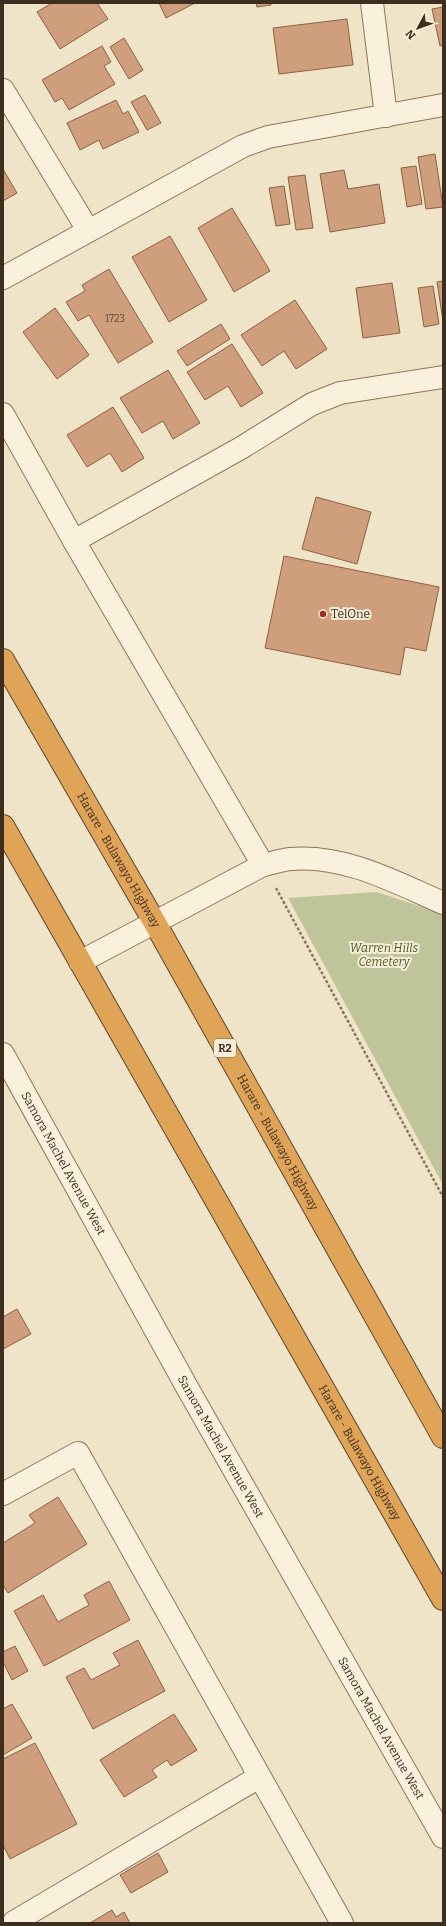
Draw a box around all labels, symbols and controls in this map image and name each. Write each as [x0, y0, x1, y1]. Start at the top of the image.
north arrow [398, 8, 438, 48]
text: N [403, 26, 419, 42]
house number: 1723 [105, 313, 125, 325]
place label: TelOne [331, 607, 370, 621]
marker: TelOne [318, 609, 328, 619]
street label: Harare - Bulawayo Highway [74, 790, 163, 931]
park label: Warren Hills Cemetery [350, 941, 418, 969]
road number: R2 [214, 1039, 236, 1057]
street label: Harare - Bulawayo Highway [234, 1072, 322, 1213]
street label: Samora Machel Avenue West [18, 1089, 109, 1238]
street label: Samora Machel Avenue West [175, 1373, 267, 1521]
street label: Harare - Bulawayo Highway [316, 1382, 404, 1523]
street label: Samora Machel Avenue West [335, 1655, 427, 1802]

